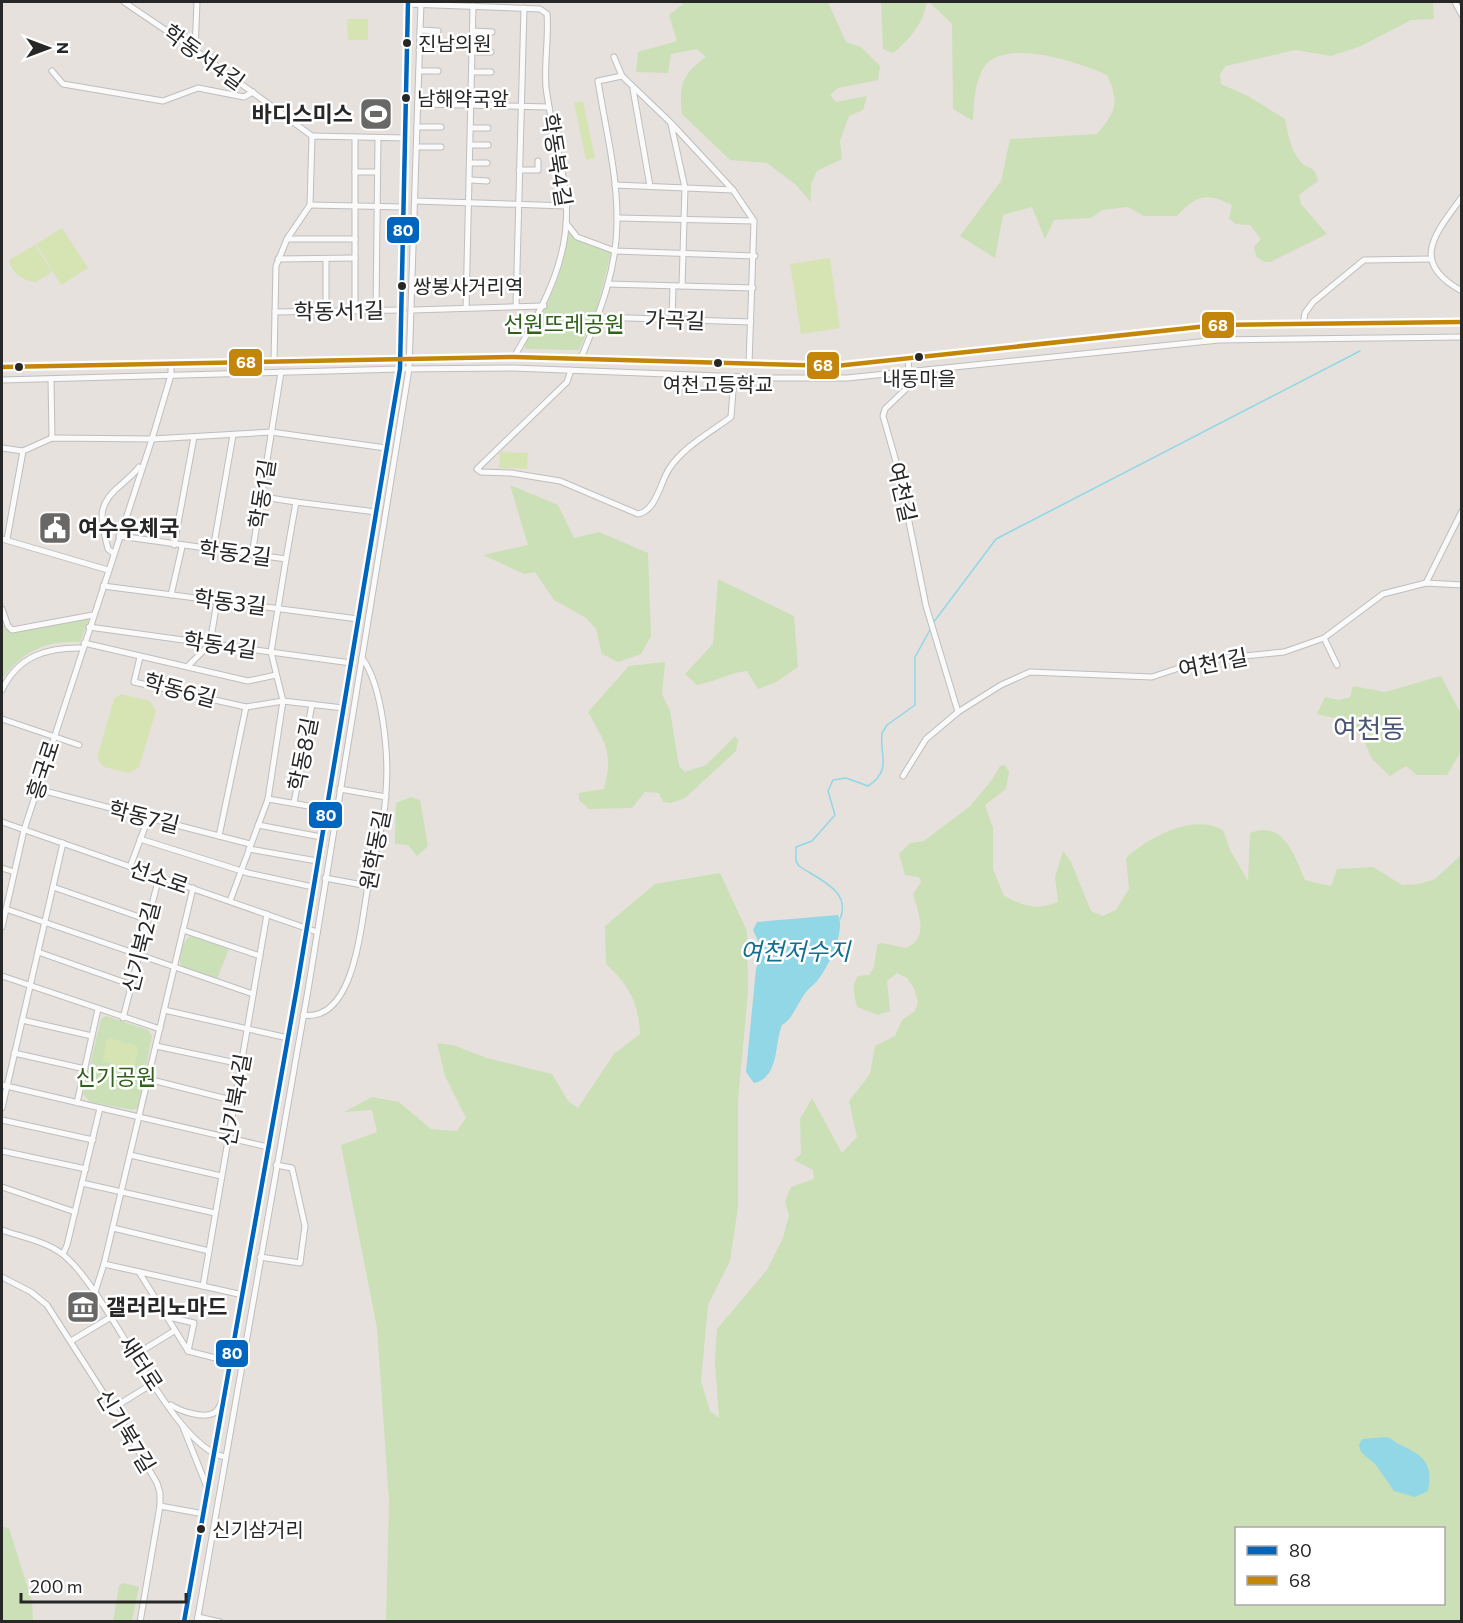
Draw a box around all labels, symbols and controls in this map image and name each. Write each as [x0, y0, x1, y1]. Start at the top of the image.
north arrow [18, 18, 78, 78]
street label: 학동서4길 [158, 18, 250, 95]
place label: 진남의원 [418, 31, 492, 55]
marker: 진남의원 [401, 37, 413, 49]
text: N [54, 42, 73, 54]
place label: 남해약국앞 [417, 86, 509, 110]
marker: 남해약국앞 [400, 92, 412, 104]
sports icon: 바디스미스 [358, 96, 394, 132]
place label: 바디스미스 [252, 100, 353, 127]
street label: 학동북4길 [537, 111, 578, 209]
line badge: 80 [386, 216, 420, 244]
text: 80 [393, 220, 413, 239]
place label: 쌍봉사거리역 [413, 274, 523, 298]
marker: 쌍봉사거리역 [396, 280, 408, 292]
street label: 학동서1길 [294, 296, 384, 325]
street label: 가곡길 [644, 305, 706, 334]
park label: 선원뜨레공원 [503, 310, 625, 337]
line badge: 68 [1201, 311, 1235, 339]
text: 68 [1208, 315, 1228, 334]
line badge: 68 [228, 348, 263, 377]
line badge: 68 [806, 351, 840, 380]
marker: 내동마을 [913, 351, 925, 363]
text: 68 [236, 352, 256, 371]
text: 68 [813, 355, 833, 374]
marker: 여천고등학교 [712, 357, 724, 369]
unlabelled marker [13, 361, 25, 373]
place label: 내동마을 [882, 366, 956, 390]
place label: 여천고등학교 [663, 372, 773, 396]
street label: 학동1길 [243, 457, 280, 531]
street label: 여천길 [883, 459, 922, 525]
public building icon: 여수우체국 [37, 510, 73, 546]
place label: 여수우체국 [78, 514, 179, 541]
street label: 학동2길 [197, 535, 273, 570]
street label: 학동3길 [192, 584, 268, 619]
street label: 학동4길 [182, 626, 259, 663]
street label: 여천1길 [1176, 643, 1250, 682]
street label: 학동6길 [141, 667, 219, 712]
district label: 여천동 [1333, 712, 1405, 743]
street label: 학동8길 [282, 715, 323, 793]
street label: 흥국로 [20, 737, 65, 803]
street label: 학동7길 [106, 795, 182, 838]
line badge: 80 [308, 801, 343, 829]
text: 80 [316, 805, 336, 824]
street label: 원학동길 [354, 808, 395, 892]
street label: 선소로 [126, 854, 192, 899]
street label: 신기북2길 [116, 898, 165, 995]
water label: 여천저수지 [740, 936, 852, 965]
street label: 신기북4길 [213, 1051, 256, 1149]
park label: 신기공원 [76, 1063, 156, 1090]
museum icon: 갤러리노마드 [65, 1289, 101, 1325]
place label: 갤러리노마드 [106, 1293, 227, 1320]
street label: 새터로 [114, 1330, 169, 1396]
line badge: 80 [215, 1339, 249, 1368]
text: 80 [222, 1343, 242, 1362]
street label: 신기북7길 [91, 1384, 162, 1477]
place label: 신기삼거리 [212, 1517, 304, 1541]
marker: 신기삼거리 [195, 1523, 207, 1535]
legend [1235, 1527, 1445, 1605]
text: 80 [1289, 1539, 1312, 1561]
scale bar [21, 1566, 186, 1604]
text: 68 [1289, 1569, 1311, 1591]
text: 200 m [30, 1575, 83, 1597]

